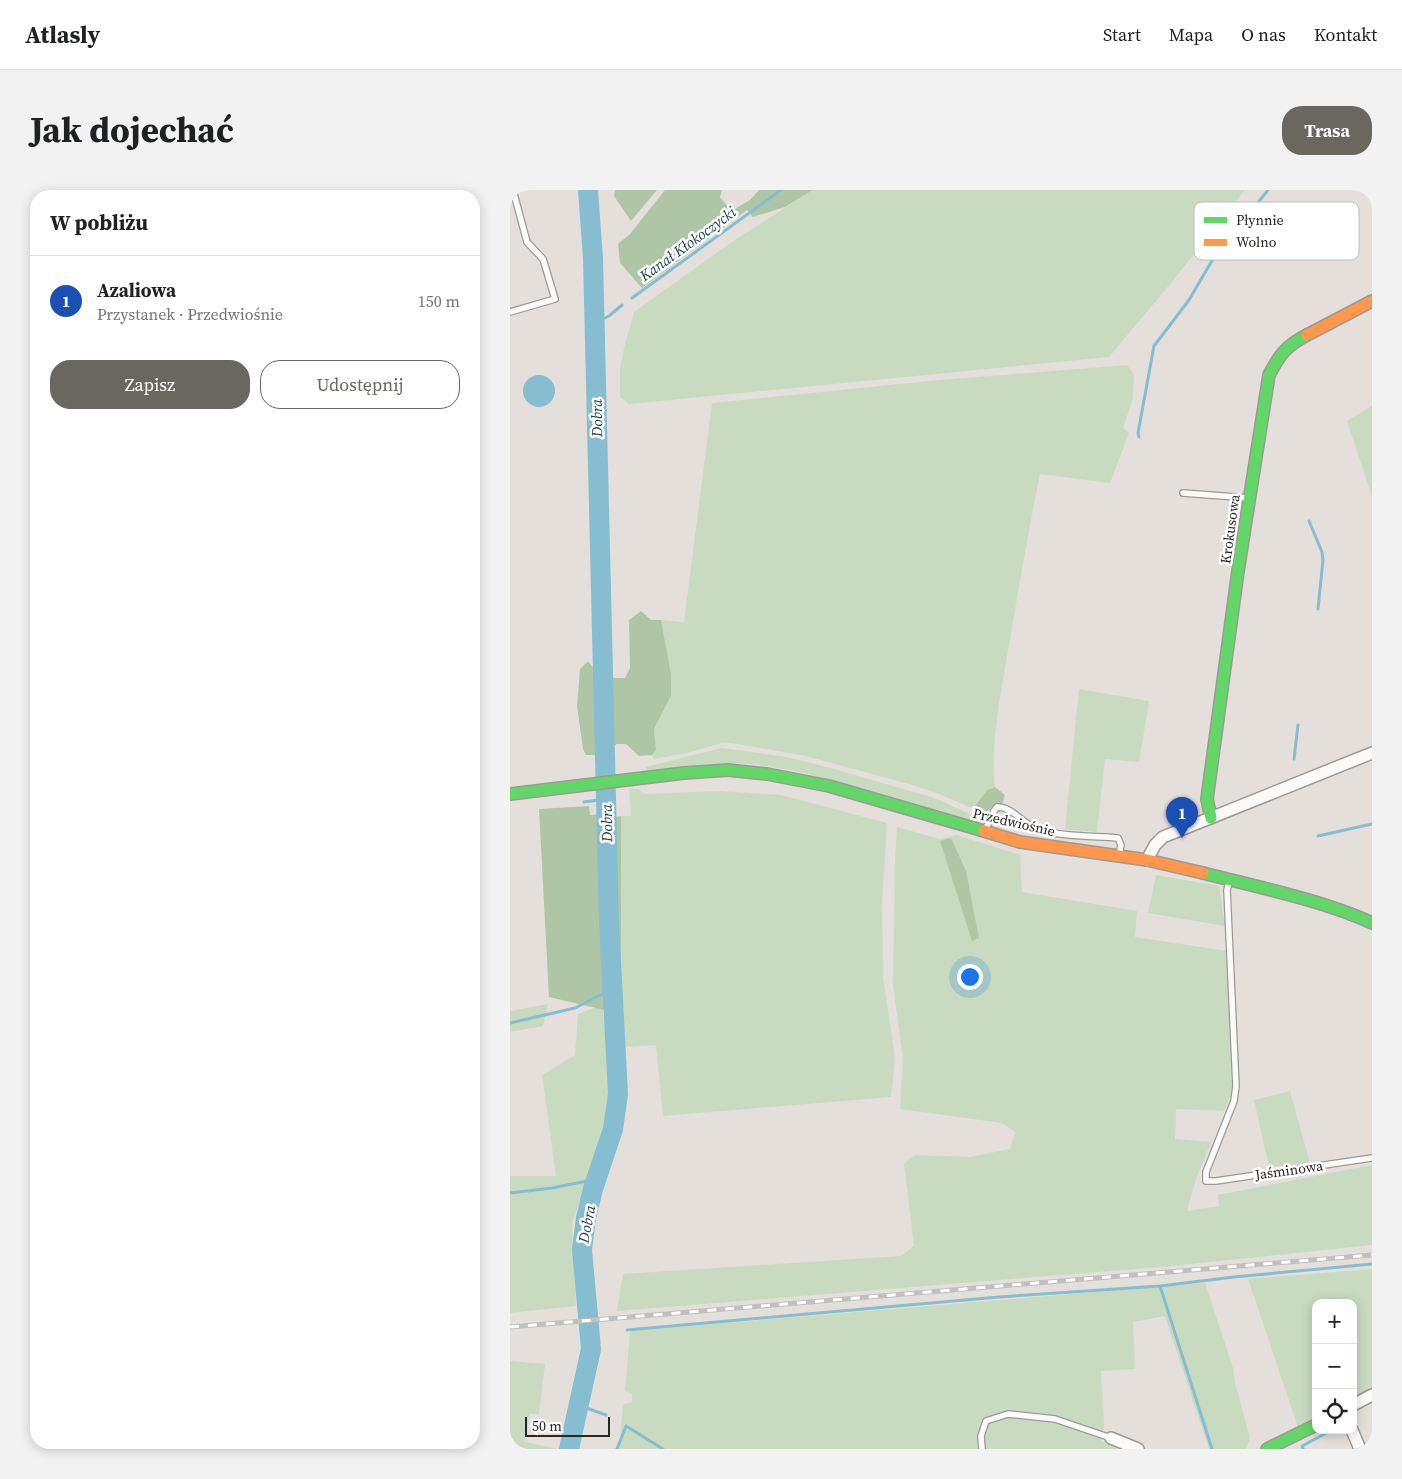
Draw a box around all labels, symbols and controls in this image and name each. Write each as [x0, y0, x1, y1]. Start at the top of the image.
text: Atlasly [25, 18, 100, 51]
text: Start [1103, 22, 1141, 47]
text: Mapa [1169, 22, 1213, 47]
text: O nas [1241, 22, 1286, 47]
text: Kontakt [1314, 22, 1377, 47]
text: Jak dojechać [30, 106, 234, 154]
button: Trasa [1282, 106, 1372, 155]
water label: Kanał Kłokoczycki [634, 201, 741, 286]
legend [1194, 202, 1359, 260]
text: W pobliżu [50, 208, 148, 237]
text: Płynnie [1236, 210, 1284, 230]
text: Wolno [1236, 232, 1277, 252]
text: Azaliowa [97, 277, 176, 303]
text: 1 [62, 290, 70, 312]
text: 150 m [418, 290, 460, 312]
text: Przystanek · Przedwiośnie [97, 303, 283, 325]
button: Zapisz [50, 360, 250, 409]
button: Udostępnij [260, 360, 460, 409]
water label: Dobra [586, 399, 607, 438]
street label: Krokusowa [1215, 492, 1245, 565]
pin: 1 [1166, 797, 1198, 838]
street label: Przedwiośnie [971, 803, 1057, 841]
water label: Dobra [596, 804, 617, 843]
your location [957, 964, 983, 990]
street label: Jaśminowa [1253, 1155, 1325, 1185]
water label: Dobra [572, 1203, 600, 1246]
map controls [1312, 1299, 1357, 1434]
button: + [1312, 1299, 1357, 1344]
button: − [1312, 1344, 1357, 1389]
button: locate [1312, 1389, 1357, 1434]
scale bar [525, 1414, 610, 1437]
text: 50 m [532, 1416, 562, 1436]

